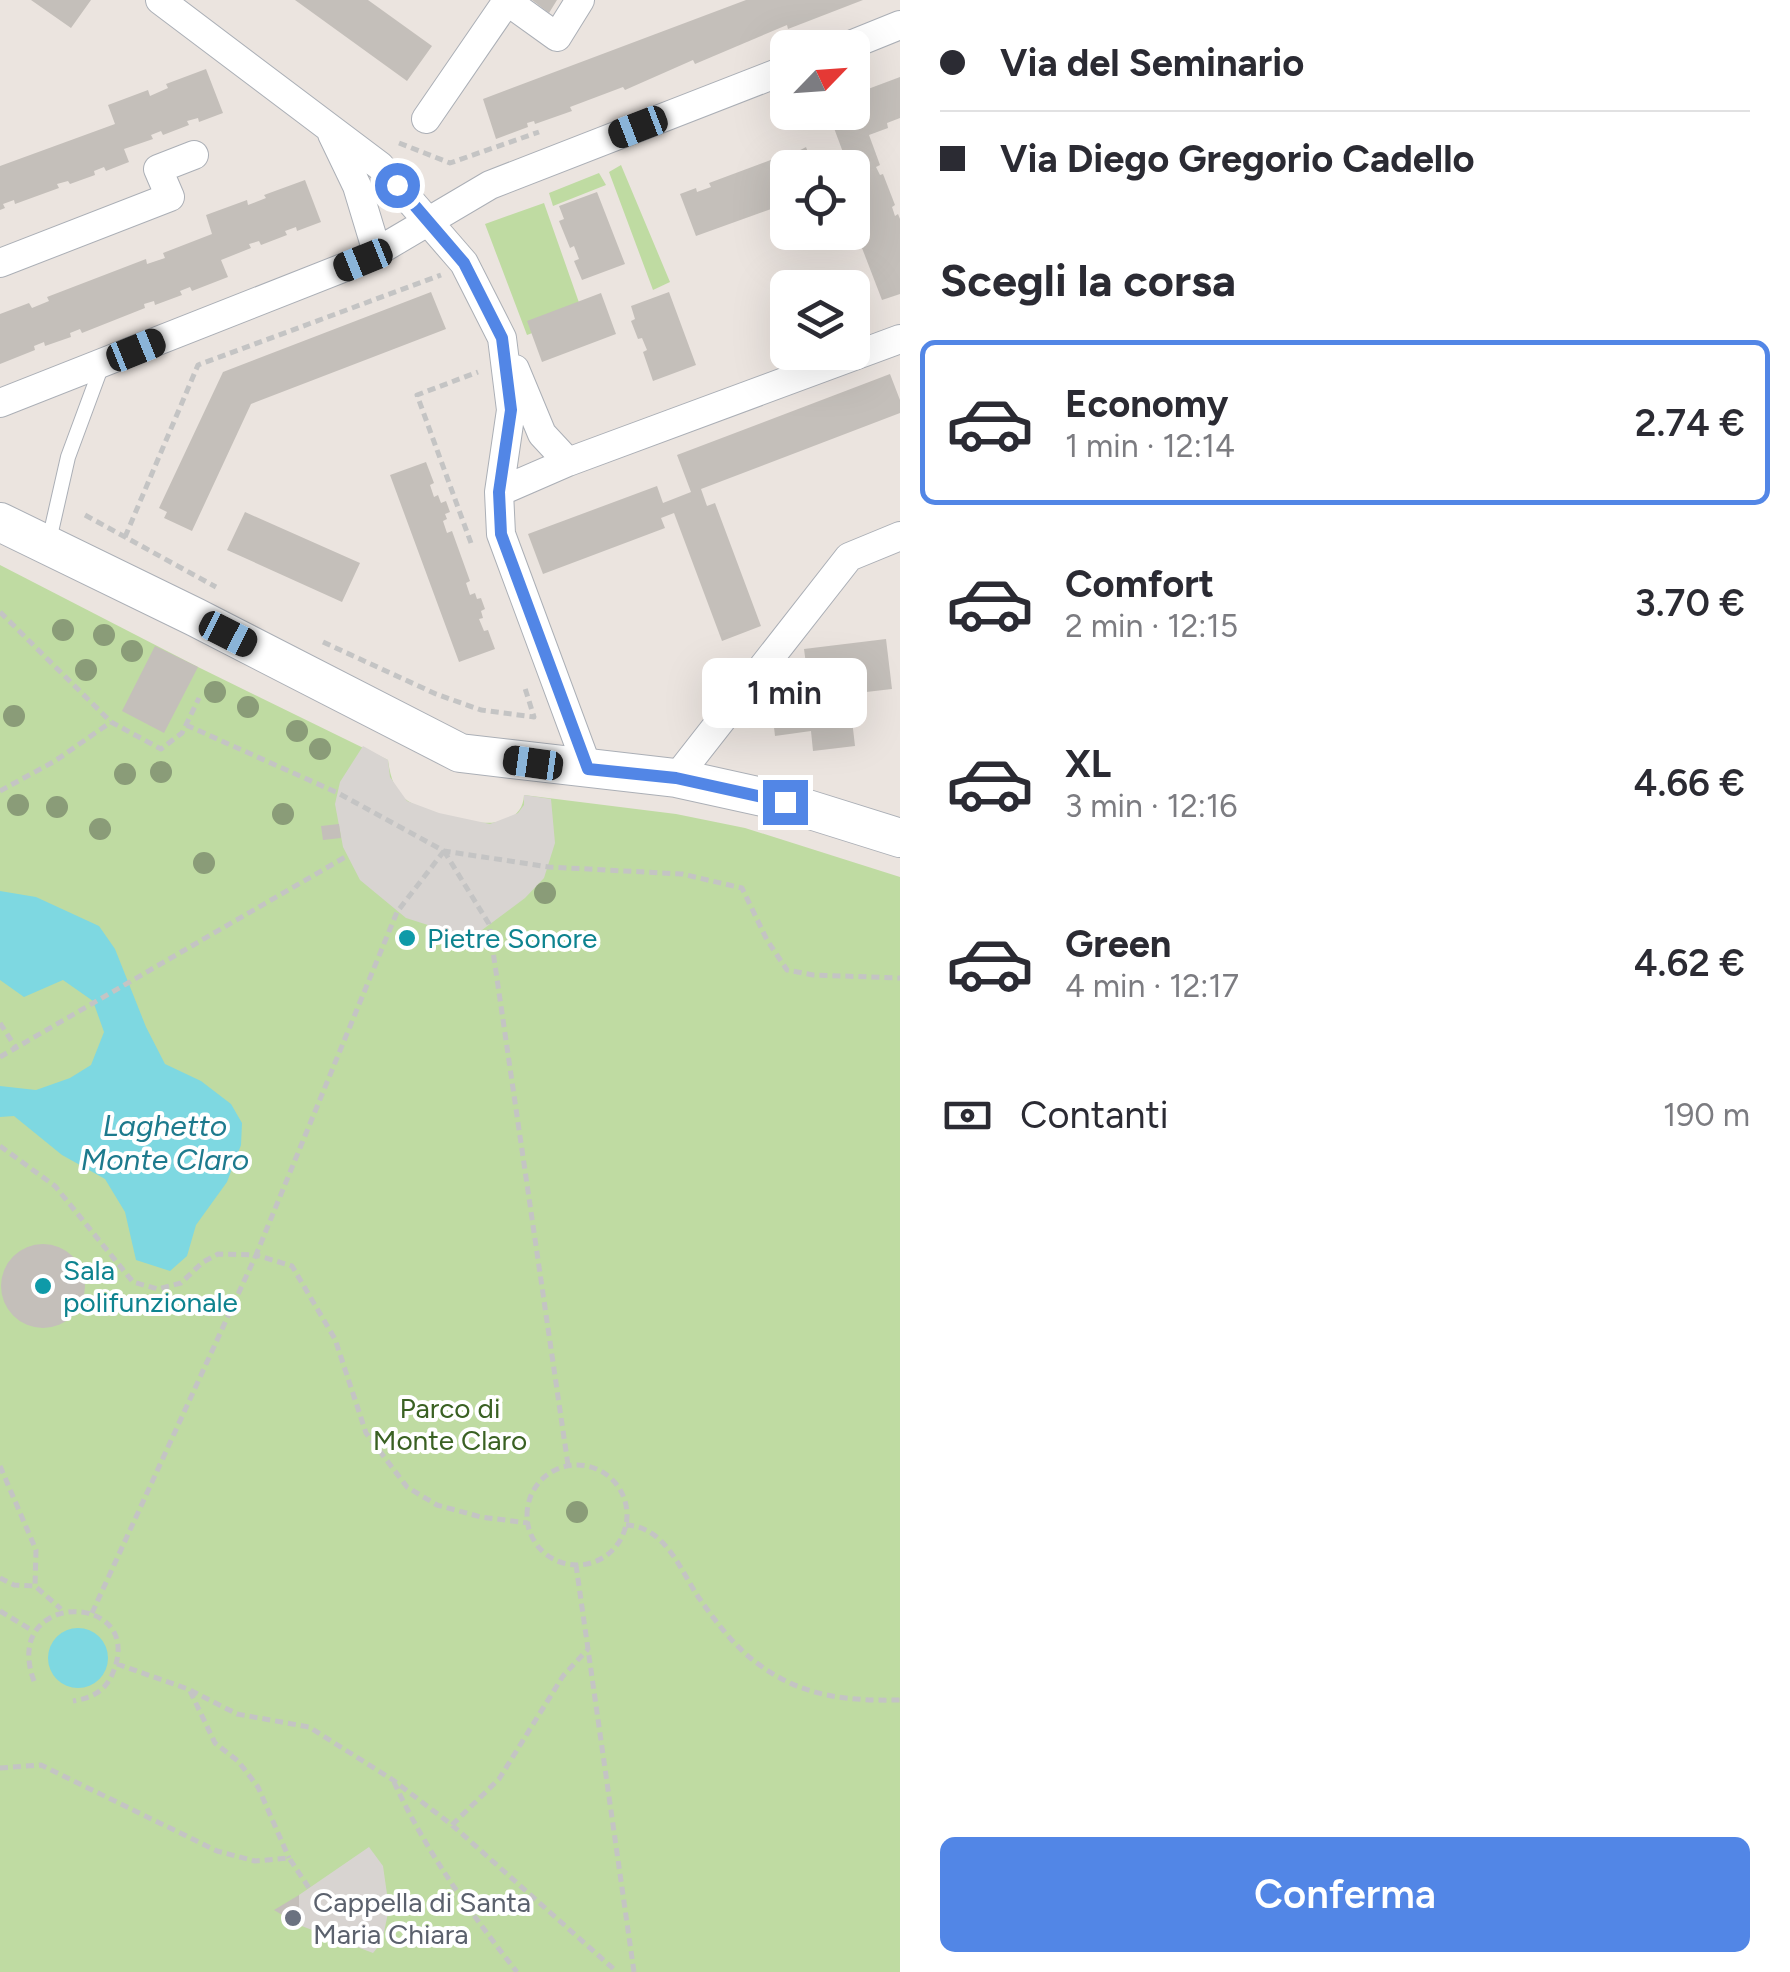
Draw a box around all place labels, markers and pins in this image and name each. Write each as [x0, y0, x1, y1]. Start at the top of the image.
place label: Pietre Sonore [427, 921, 597, 955]
marker: Pietre Sonore [396, 927, 418, 949]
place label: Sala polifunzionale [63, 1253, 238, 1319]
marker: Sala polifunzionale [32, 1275, 54, 1297]
place label: Cappella di Santa Maria Chiara [313, 1885, 531, 1951]
marker: Cappella di Santa Maria Chiara [282, 1907, 304, 1929]

